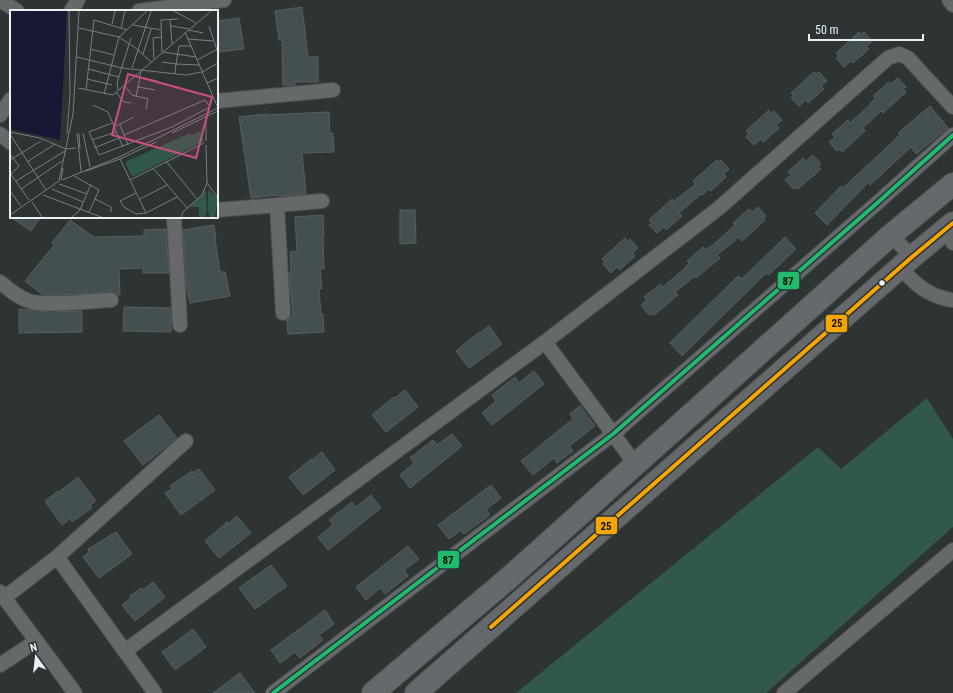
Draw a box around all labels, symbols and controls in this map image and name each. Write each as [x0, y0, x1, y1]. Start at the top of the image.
inset map [10, 10, 218, 218]
scale bar [809, 16, 923, 42]
text: 50 m [815, 23, 839, 37]
line badge: 87 [777, 271, 800, 290]
text: 87 [782, 275, 794, 288]
unlabelled marker [877, 278, 887, 288]
line badge: 25 [825, 314, 848, 333]
text: 25 [831, 317, 843, 330]
line badge: 25 [595, 516, 618, 535]
text: 25 [600, 520, 612, 533]
line badge: 87 [437, 550, 460, 569]
text: 87 [442, 554, 454, 567]
north arrow [16, 637, 56, 677]
text: N [29, 641, 39, 655]

